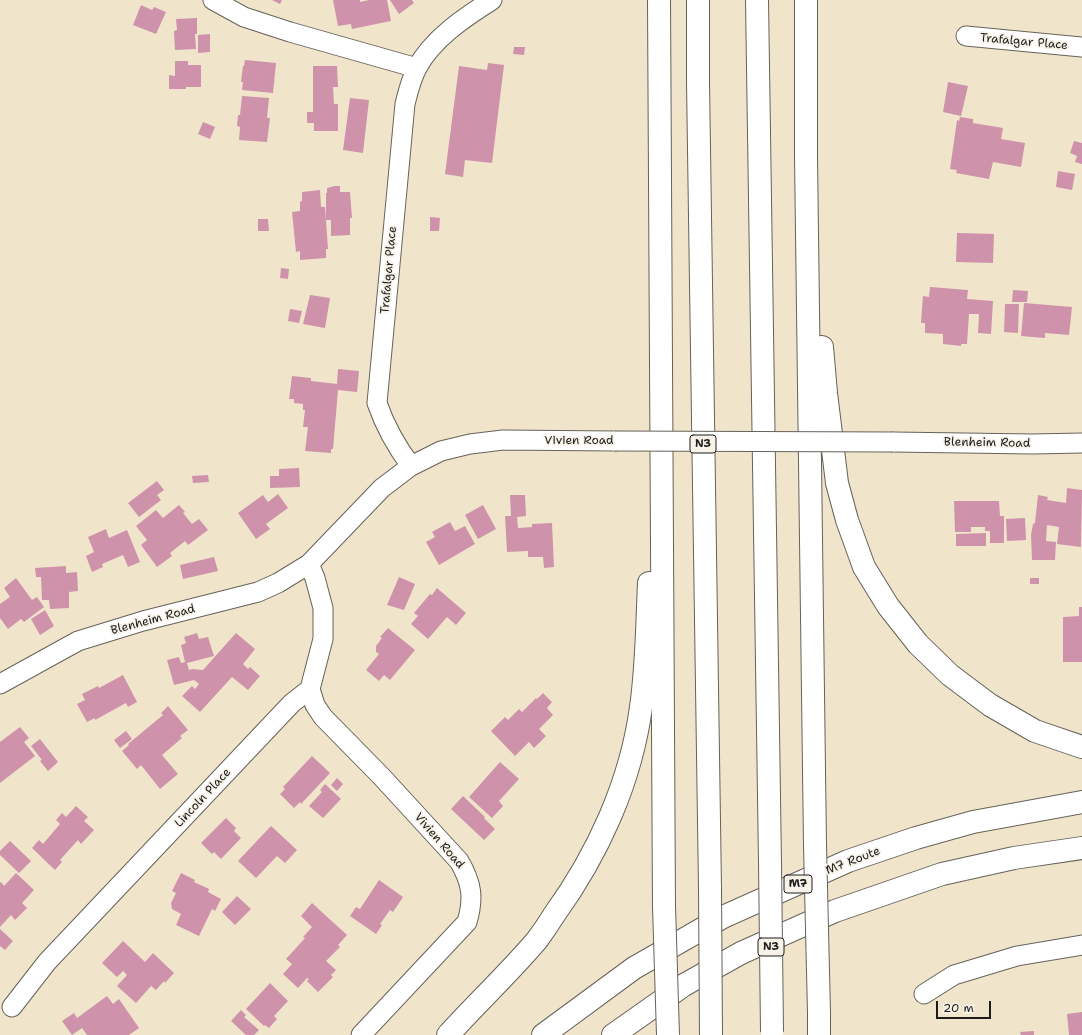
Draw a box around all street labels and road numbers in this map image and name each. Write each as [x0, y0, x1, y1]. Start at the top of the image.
street label: Trafalgar Place [979, 31, 1069, 53]
street label: Trafalgar Place [378, 225, 400, 315]
street label: Vivien Road [544, 434, 614, 448]
road number: N3 [690, 435, 716, 453]
street label: Blenheim Road [944, 435, 1030, 451]
street label: Blenheim Road [109, 602, 197, 638]
street label: Lincoln Place [172, 766, 234, 830]
street label: Vivien Road [411, 810, 467, 872]
street label: M7 Route [824, 844, 882, 878]
road number: M7 [784, 875, 812, 893]
road number: N3 [758, 938, 784, 956]

